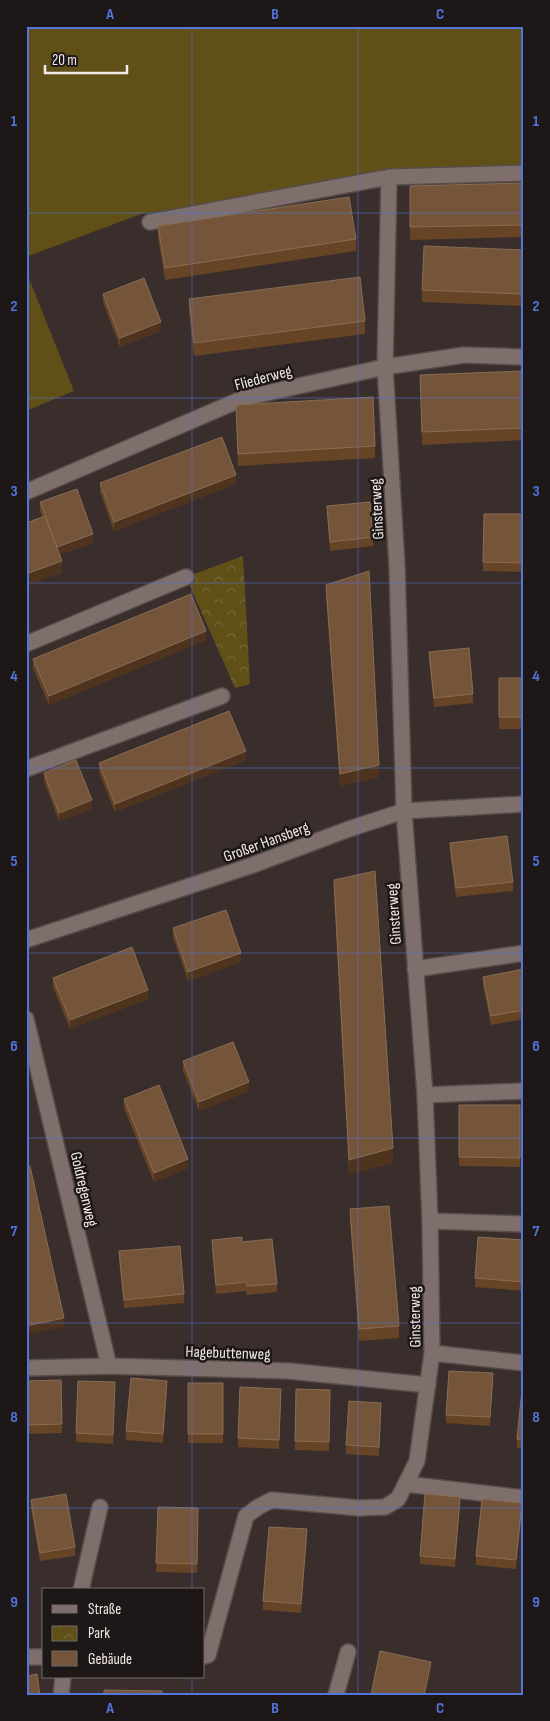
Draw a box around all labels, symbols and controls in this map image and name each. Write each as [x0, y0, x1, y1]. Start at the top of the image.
text: A [105, 5, 114, 24]
text: B [271, 5, 279, 24]
text: C [436, 5, 444, 24]
scale bar [45, 42, 128, 74]
text: 20 m [52, 51, 77, 70]
text: 1 [11, 112, 18, 131]
text: 1 [533, 112, 540, 131]
text: 2 [10, 297, 18, 316]
text: 2 [532, 297, 540, 316]
street label: Fliederweg [233, 362, 294, 395]
street label: Ginsterweg [366, 478, 389, 540]
text: 3 [10, 482, 18, 501]
text: 3 [532, 482, 540, 501]
text: 4 [10, 667, 18, 686]
text: 4 [532, 667, 540, 686]
street label: Großer Hansberg [221, 818, 312, 867]
text: 5 [10, 852, 18, 871]
text: 5 [532, 852, 540, 871]
street label: Ginsterweg [383, 883, 406, 945]
text: 6 [10, 1037, 18, 1056]
text: 6 [532, 1037, 540, 1056]
street label: Goldregenweg [66, 1150, 101, 1229]
text: 7 [11, 1222, 18, 1241]
text: 7 [533, 1222, 540, 1241]
street label: Ginsterweg [405, 1286, 426, 1348]
street label: Hagebuttenweg [185, 1343, 271, 1364]
text: 8 [10, 1408, 18, 1427]
text: 8 [532, 1408, 540, 1427]
legend [42, 1588, 205, 1678]
text: 9 [10, 1593, 18, 1612]
text: 9 [532, 1593, 540, 1612]
text: Straße [88, 1600, 121, 1619]
text: Park [88, 1624, 110, 1643]
text: Gebäude [88, 1650, 132, 1669]
text: A [105, 1699, 114, 1718]
text: B [271, 1699, 279, 1718]
text: C [436, 1699, 444, 1718]

